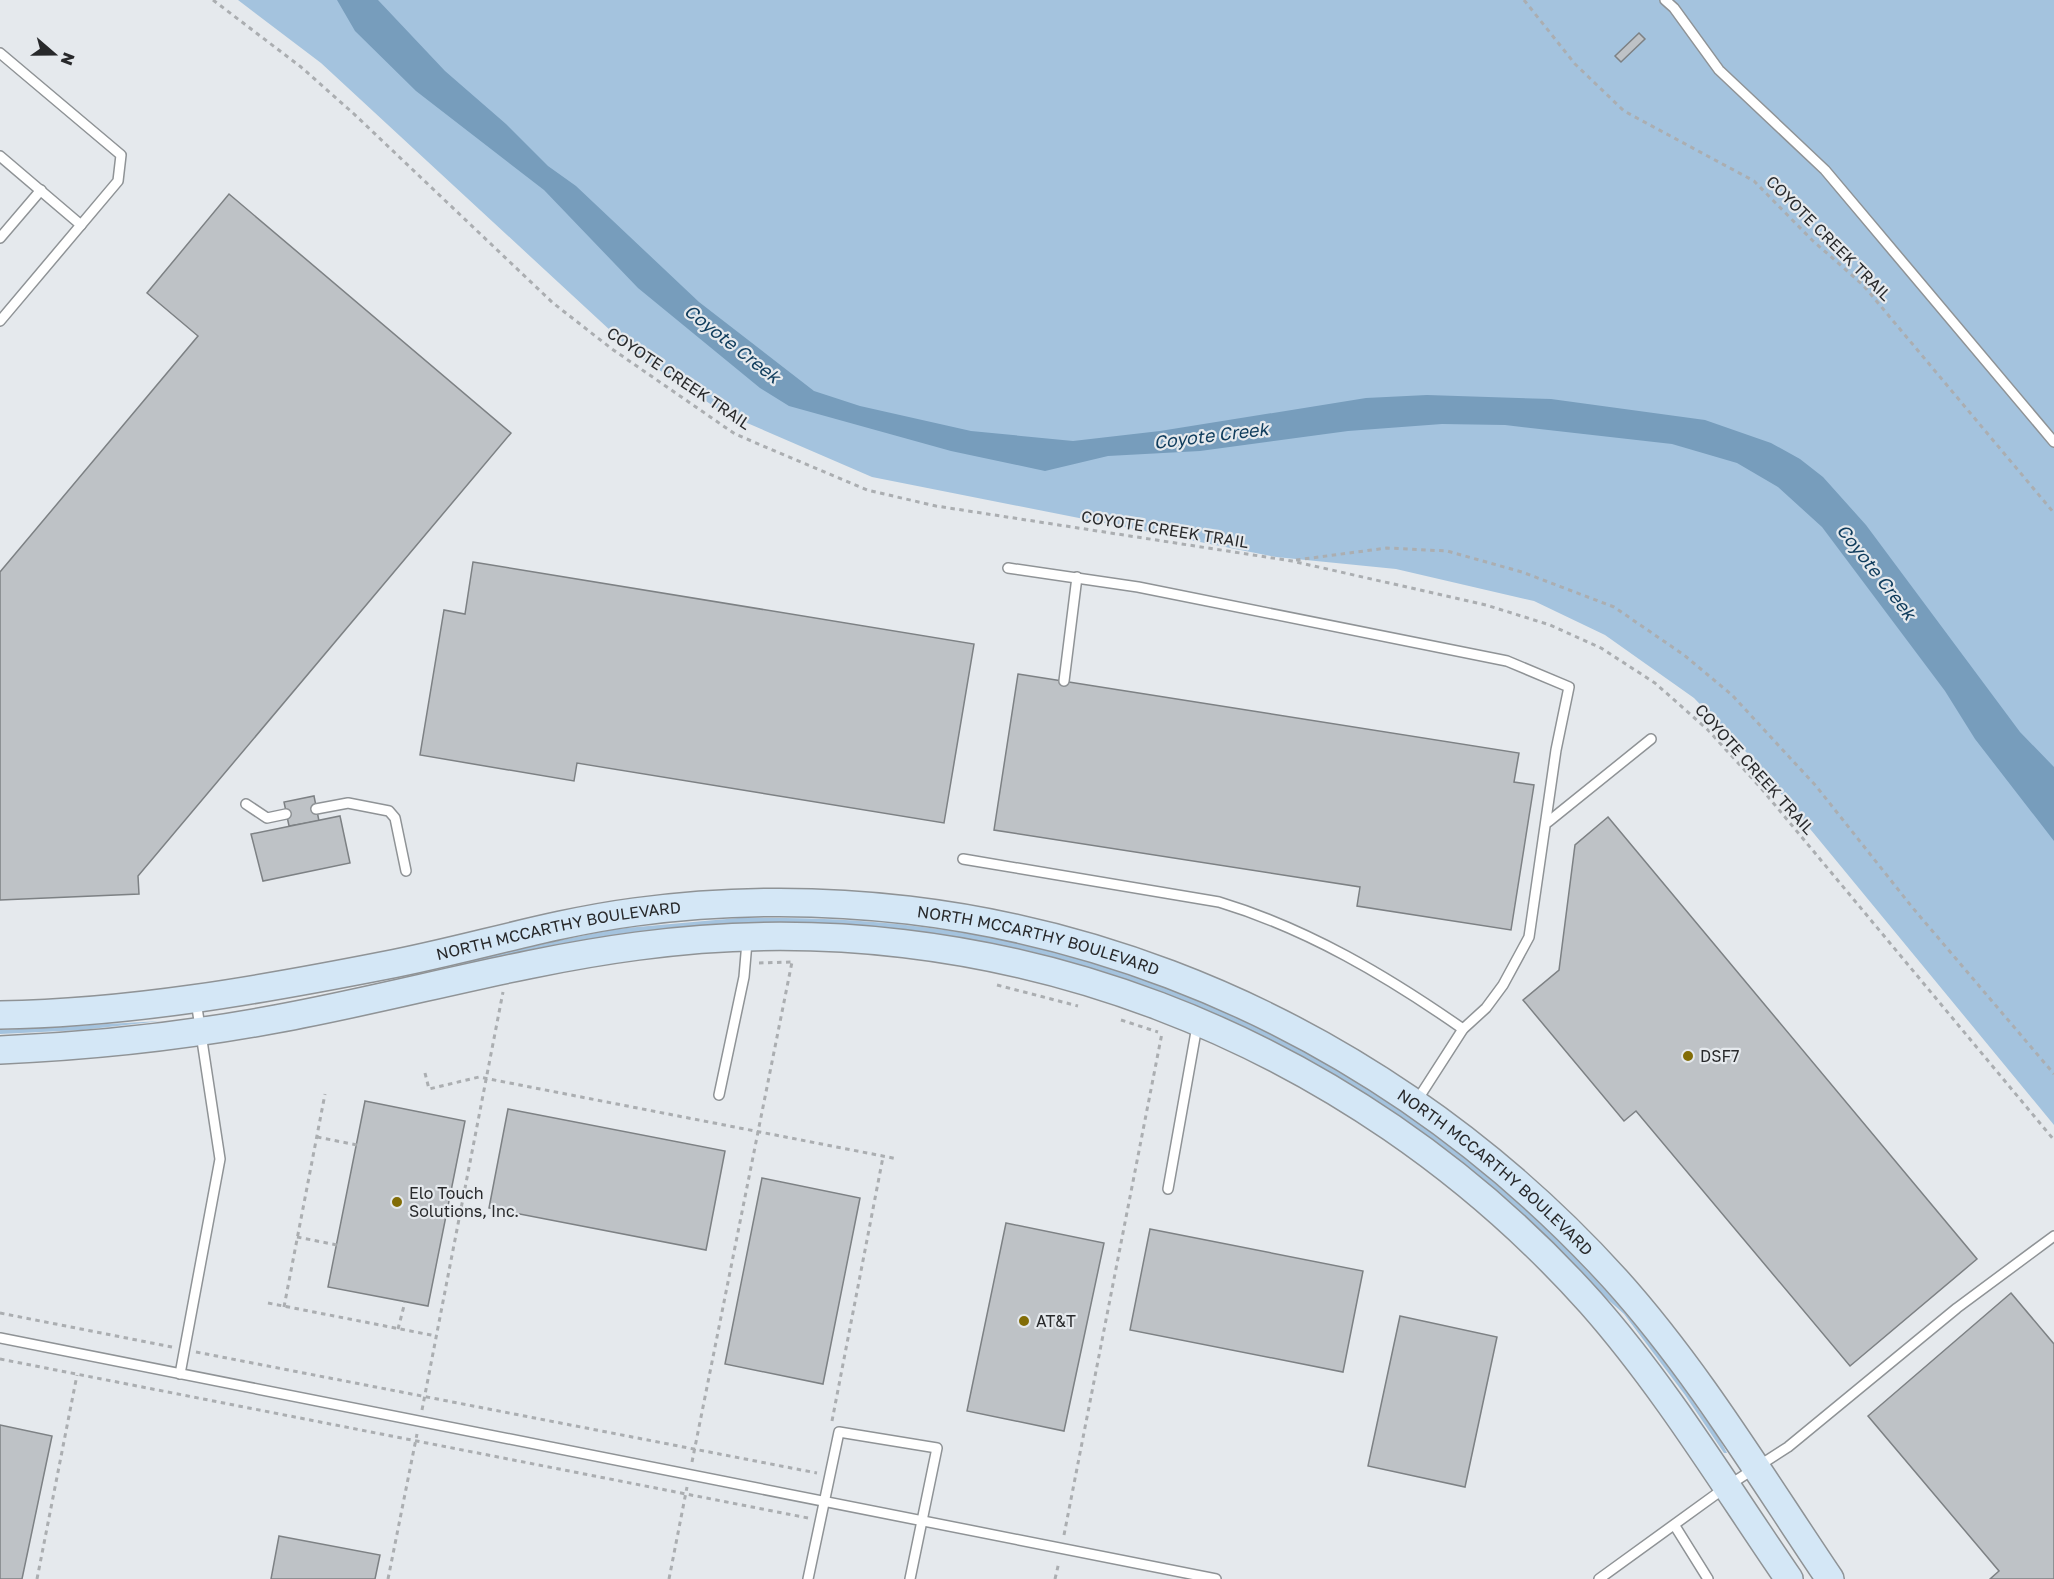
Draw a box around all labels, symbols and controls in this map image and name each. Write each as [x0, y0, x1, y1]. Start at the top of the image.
north arrow [24, 24, 84, 84]
text: N [57, 50, 80, 68]
street label: COYOTE CREEK TRAIL [1762, 171, 1896, 305]
water label: Coyote Creek [680, 299, 786, 389]
street label: COYOTE CREEK TRAIL [603, 322, 755, 434]
water label: Coyote Creek [1152, 417, 1271, 453]
street label: COYOTE CREEK TRAIL [1080, 506, 1250, 552]
water label: Coyote Creek [1833, 519, 1922, 625]
street label: COYOTE CREEK TRAIL [1691, 699, 1819, 839]
street label: NORTH MCCARTHY BOULEVARD [434, 897, 682, 964]
street label: NORTH MCCARTHY BOULEVARD [916, 901, 1162, 980]
place label: DSF7 [1700, 1046, 1739, 1066]
marker: DSF7 [1681, 1049, 1695, 1063]
street label: NORTH MCCARTHY BOULEVARD [1394, 1085, 1597, 1260]
place label: Elo Touch Solutions, Inc. [409, 1183, 519, 1221]
marker: Elo Touch Solutions, Inc. [390, 1195, 404, 1209]
place label: AT&T [1036, 1311, 1076, 1331]
marker: AT&T [1017, 1314, 1031, 1328]

